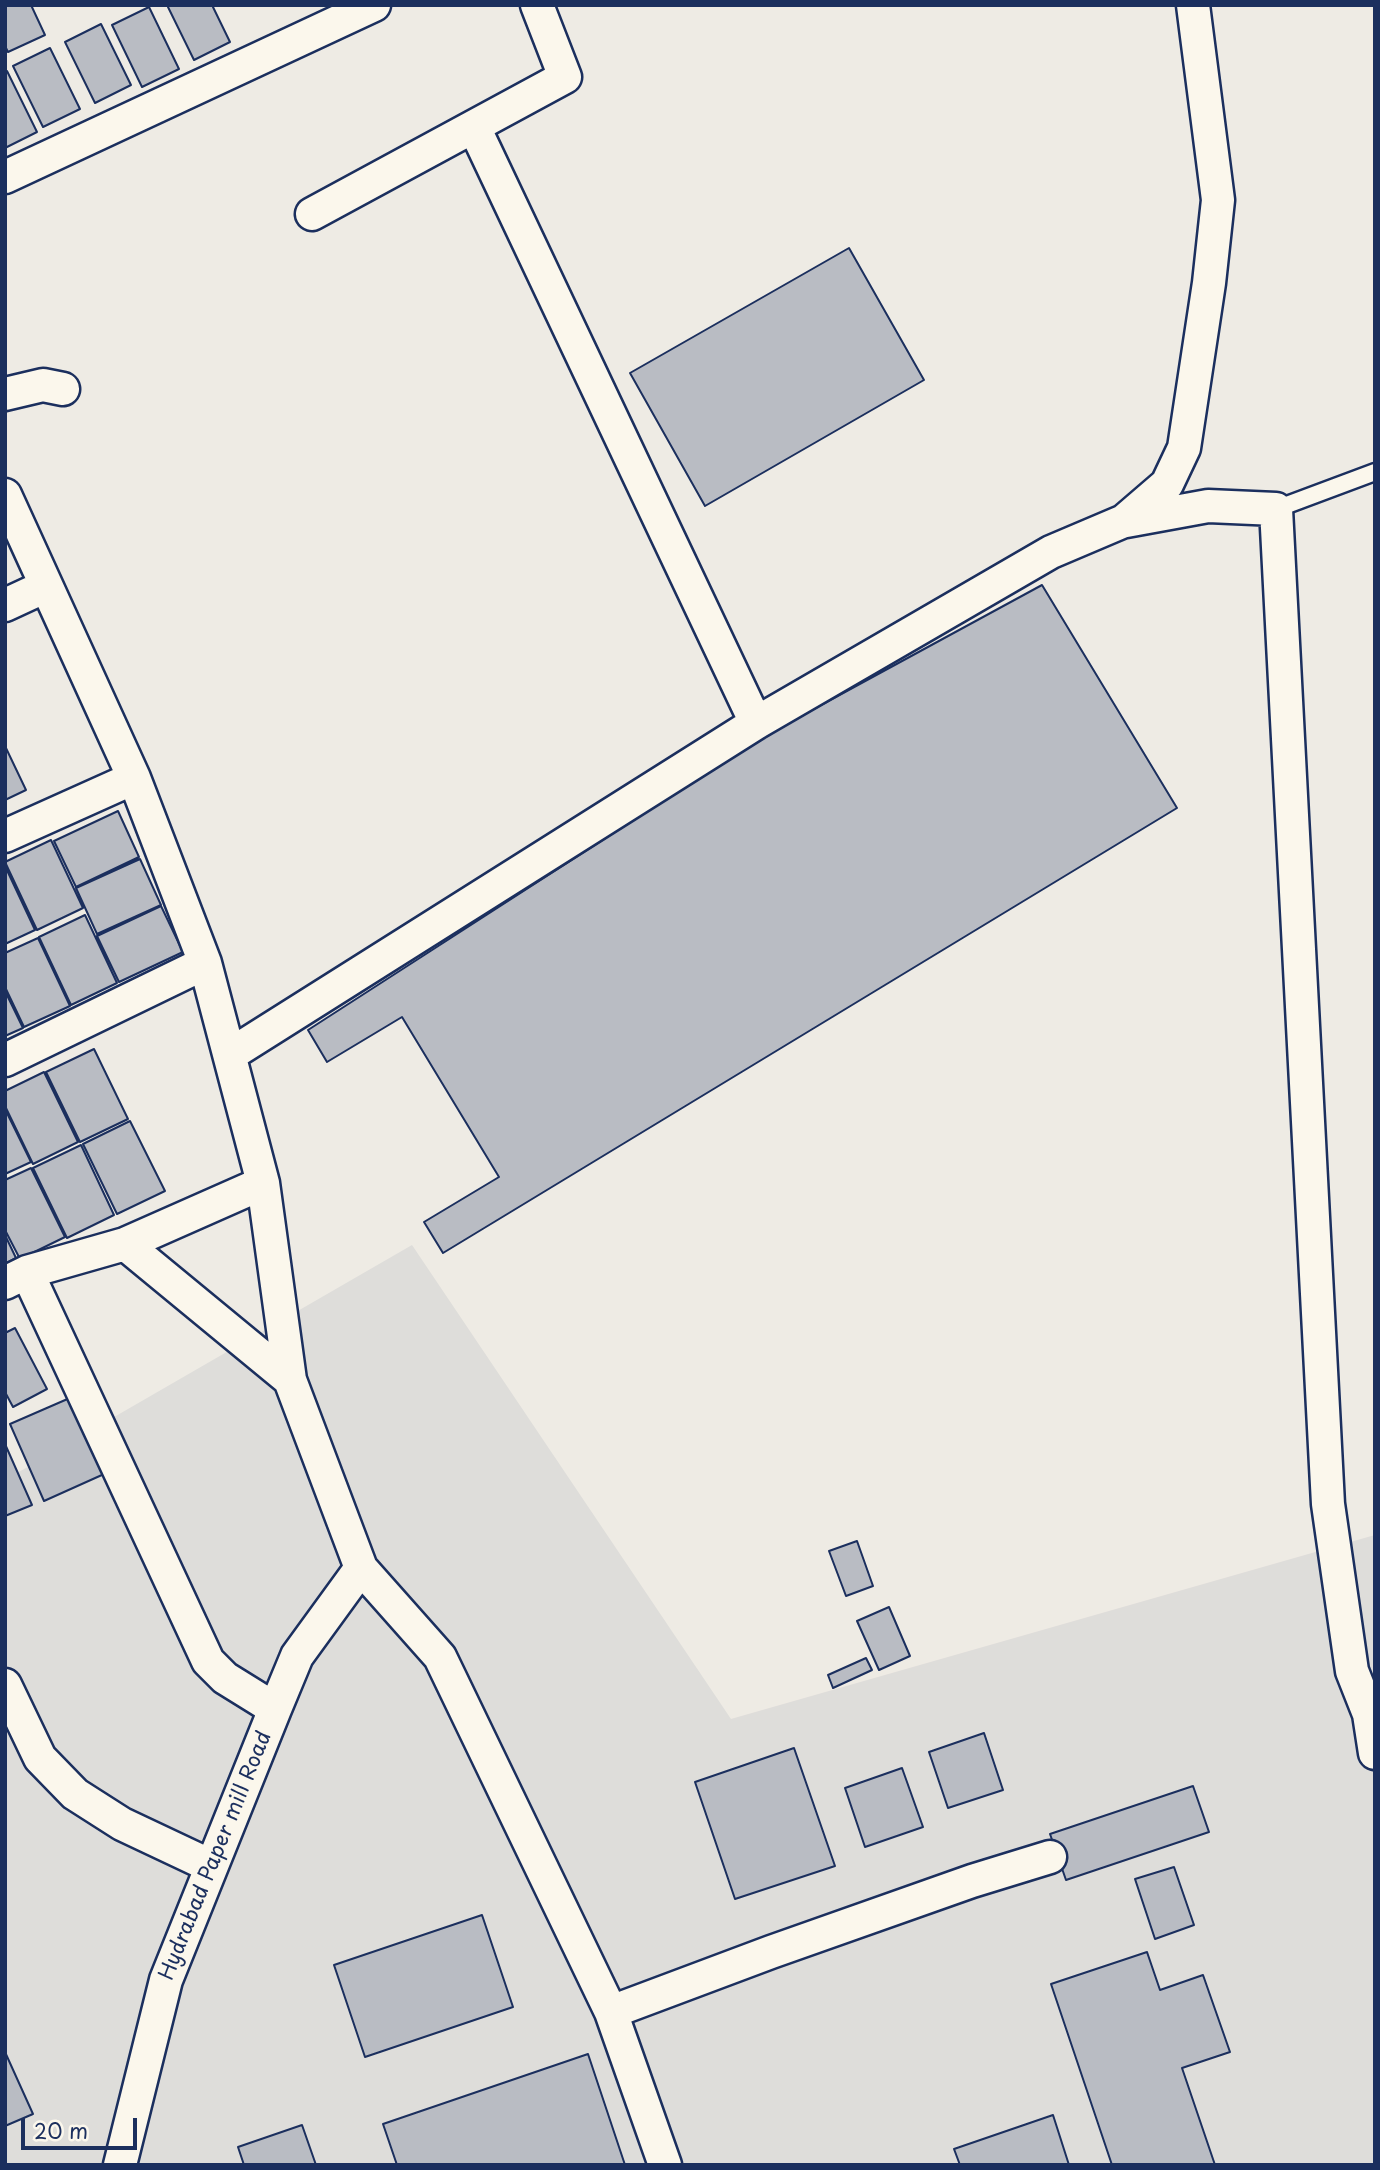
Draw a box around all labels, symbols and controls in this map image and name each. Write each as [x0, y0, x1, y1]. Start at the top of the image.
street label: Hydrabad Paper mill Road [154, 1728, 278, 1984]
scale bar [24, 2104, 140, 2148]
text: 20 m [34, 2114, 88, 2146]

